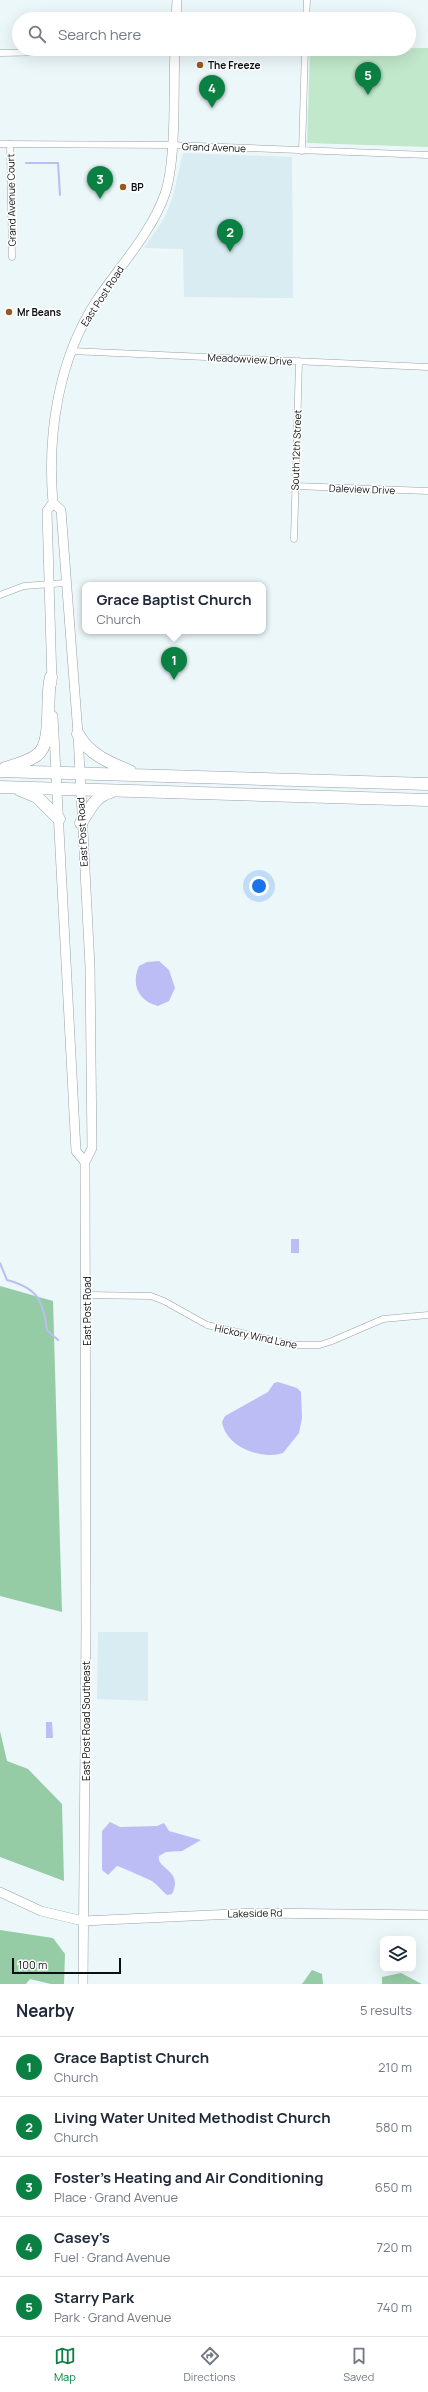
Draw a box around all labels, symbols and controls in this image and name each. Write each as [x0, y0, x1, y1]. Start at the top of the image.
search box [12, 12, 416, 56]
icon: search [26, 23, 48, 45]
text: Search here [58, 24, 141, 45]
place label: The Freeze [208, 58, 260, 72]
marker: The Freeze [195, 60, 205, 70]
pin: 5 [355, 62, 381, 95]
pin: 4 [199, 75, 225, 108]
street label: Grand Avenue [182, 139, 246, 155]
street label: Grand Avenue Court [3, 154, 19, 246]
pin: 3 [87, 166, 113, 199]
place label: BP [131, 180, 144, 194]
marker: BP [118, 182, 128, 192]
pin: 2 [217, 219, 243, 252]
street label: East Post Road [77, 263, 127, 329]
place label: Mr Beans [17, 305, 62, 319]
marker: Mr Beans [4, 307, 14, 317]
street label: Meadowview Drive [207, 350, 293, 368]
street label: South 12th Street [288, 409, 304, 491]
street label: Daleview Drive [329, 481, 396, 497]
popup [82, 582, 266, 634]
text: Grace Baptist Church [96, 589, 252, 610]
text: Church [96, 610, 141, 628]
pin: 1 [161, 647, 187, 680]
street label: East Post Road [73, 797, 91, 867]
your location [249, 876, 269, 896]
street label: East Post Road [80, 1276, 94, 1346]
street label: Hickory Wind Lane [213, 1320, 299, 1352]
street label: East Post Road Southeast [79, 1661, 93, 1781]
street label: Lakeside Rd [227, 1906, 283, 1920]
map controls [380, 1936, 416, 1972]
button: layers [380, 1936, 416, 1972]
scale bar [12, 1956, 121, 1975]
text: 100 m [18, 1957, 47, 1972]
text: Nearby [16, 1999, 74, 2022]
text: 5 results [360, 2001, 412, 2019]
text: Grace Baptist Church [54, 2047, 209, 2068]
text: 1 [26, 2058, 32, 2076]
text: 210 m [378, 2058, 412, 2076]
text: Church [54, 2068, 98, 2086]
text: Living Water United Methodist Church [54, 2107, 331, 2128]
text: 2 [25, 2118, 33, 2136]
text: 580 m [375, 2118, 412, 2136]
text: Church [54, 2128, 98, 2146]
text: Foster's Heating and Air Conditioning [54, 2167, 323, 2188]
text: 3 [25, 2178, 33, 2196]
text: 650 m [375, 2178, 412, 2196]
text: Place · Grand Avenue [54, 2188, 178, 2206]
text: Casey's [54, 2227, 110, 2248]
text: 4 [25, 2238, 33, 2256]
text: 720 m [377, 2238, 412, 2256]
text: Fuel · Grand Avenue [54, 2248, 170, 2266]
text: Starry Park [54, 2287, 134, 2308]
text: 5 [25, 2298, 33, 2316]
text: 740 m [377, 2298, 412, 2316]
text: Park · Grand Avenue [54, 2308, 171, 2326]
tab: Map [54, 2345, 76, 2384]
tab: Directions [183, 2345, 236, 2384]
tab: Saved [343, 2345, 374, 2384]

